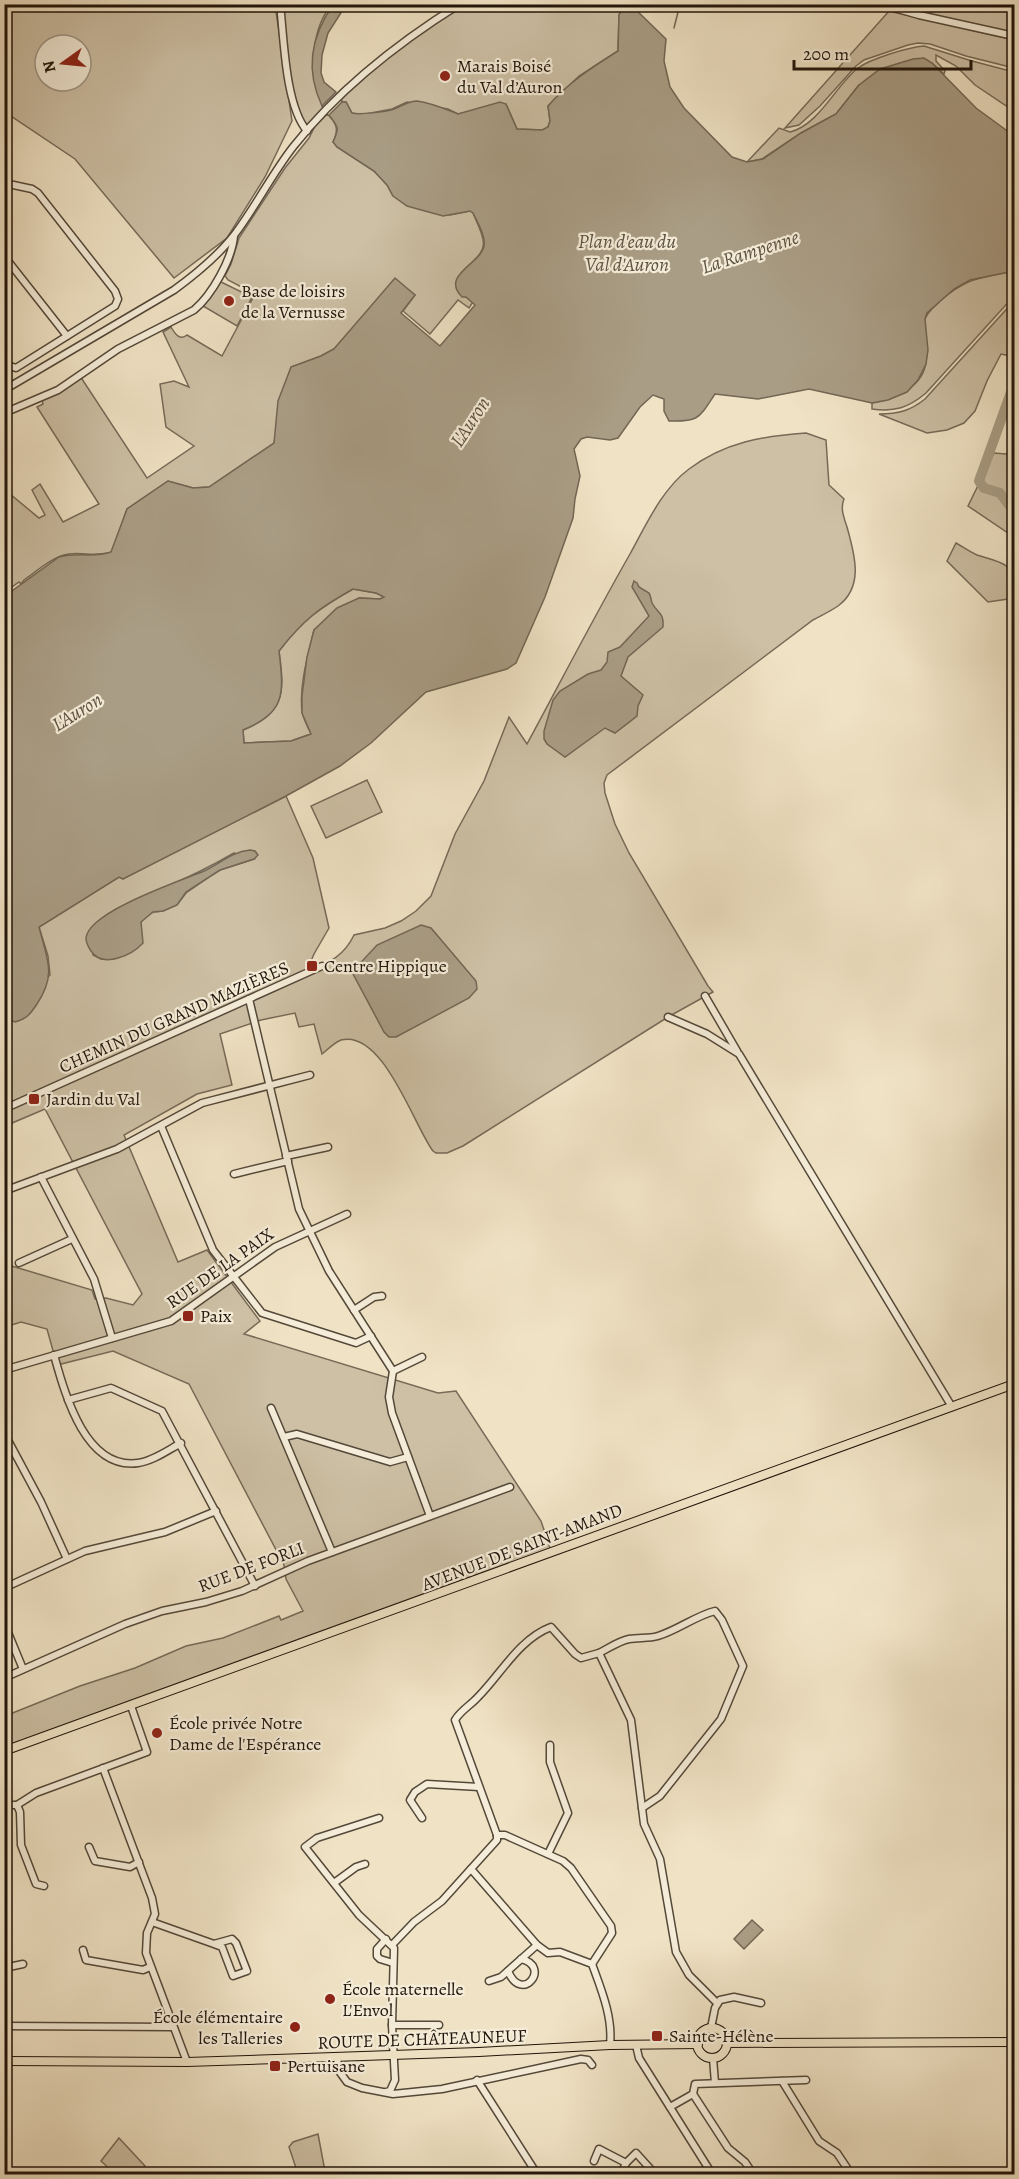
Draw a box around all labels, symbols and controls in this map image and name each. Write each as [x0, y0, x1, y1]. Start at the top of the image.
north arrow [33, 33, 93, 93]
scale bar [794, 33, 971, 71]
text: 200 m [803, 42, 849, 66]
place label: Marais Boisé du Val d’Auron [457, 54, 562, 99]
text: N [37, 58, 62, 75]
marker: Marais Boisé du Val d’Auron [438, 69, 452, 83]
water label: La Rampenne [698, 224, 802, 280]
water label: Plan d'eau du Val d'Auron [578, 228, 676, 278]
place label: Base de loisirs de la Vernusse [241, 279, 345, 324]
marker: Base de loisirs de la Vernusse [222, 294, 236, 308]
water label: L'Auron [444, 392, 496, 452]
water label: L'Auron [47, 686, 107, 738]
place label: Centre Hippique [324, 954, 447, 978]
street label: CHEMIN DU GRAND MAZIÈRES [55, 955, 293, 1079]
marker: Centre Hippique [305, 959, 319, 973]
place label: Jardin du Val [46, 1087, 141, 1111]
marker: Jardin du Val [27, 1092, 41, 1106]
street label: RUE DE LA PAIX [162, 1222, 279, 1314]
place label: Paix [200, 1304, 232, 1328]
marker: Paix [181, 1309, 195, 1323]
street label: AVENUE DE SAINT-AMAND [417, 1498, 626, 1597]
street label: RUE DE FORLI [195, 1536, 307, 1598]
place label: École privée Notre Dame de l'Espérance [169, 1711, 321, 1756]
marker: École privée Notre Dame de l'Espérance [150, 1726, 164, 1740]
place label: École maternelle L'Envol [342, 1977, 464, 2022]
marker: École maternelle L'Envol [323, 1992, 337, 2006]
place label: École élémentaire les Talleries [153, 2005, 283, 2050]
marker: École élémentaire les Talleries [288, 2020, 302, 2034]
street label: ROUTE DE CHÂTEAUNEUF [317, 2023, 527, 2055]
place label: Sainte-Hélène [669, 2024, 773, 2048]
marker: Sainte-Hélène [650, 2029, 664, 2043]
place label: Pertuisane [287, 2054, 365, 2078]
marker: Pertuisane [268, 2059, 282, 2073]

